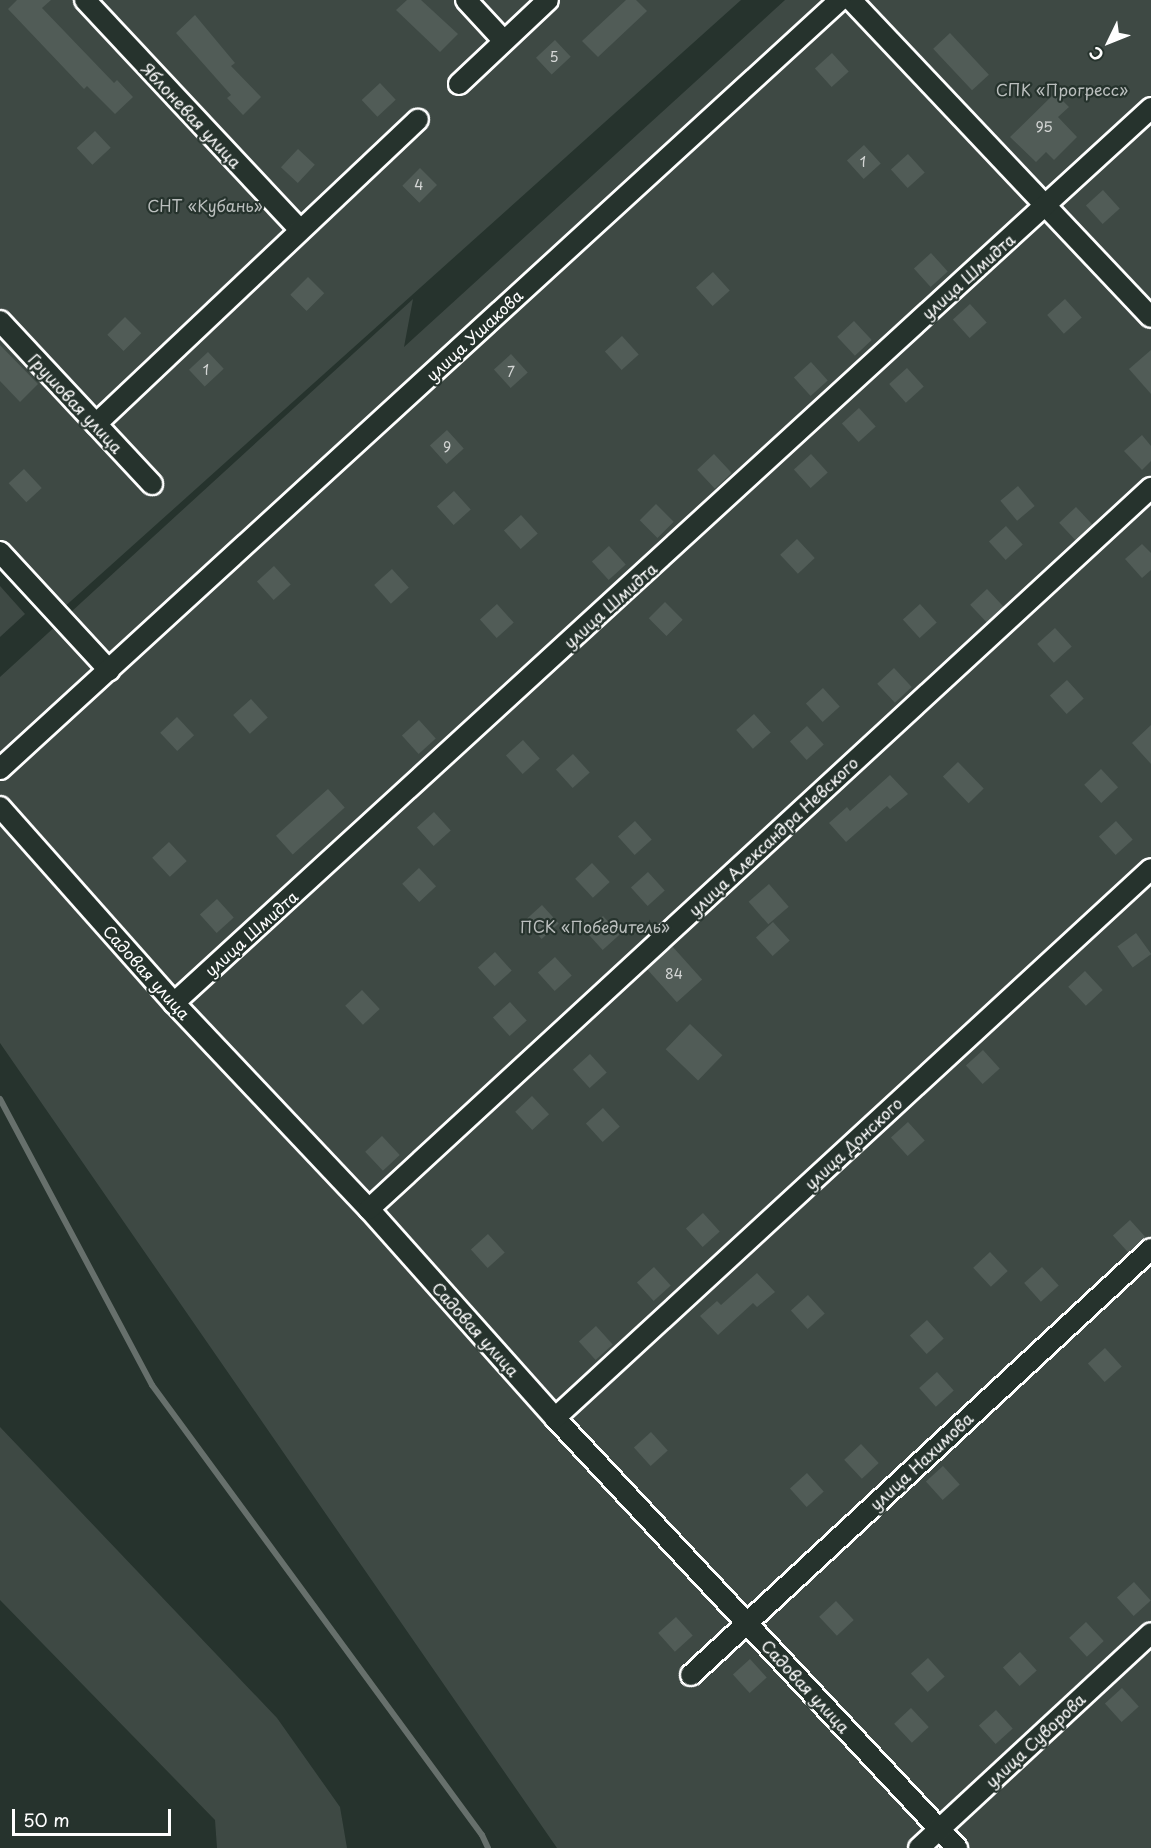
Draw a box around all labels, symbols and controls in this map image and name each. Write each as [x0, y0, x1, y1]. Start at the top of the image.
north arrow [1079, 12, 1139, 72]
text: С [1083, 42, 1109, 67]
house number: 5 [549, 49, 559, 65]
street label: Яблоневая улица [138, 58, 246, 172]
park label: СПК «Прогресс» [996, 79, 1128, 99]
house number: 95 [1035, 119, 1053, 135]
house number: 1 [860, 154, 866, 170]
house number: 4 [414, 177, 424, 193]
park label: СНТ «Кубань» [147, 195, 263, 215]
street label: улица Шмидта [917, 229, 1019, 323]
street label: улица Ушакова [422, 285, 526, 385]
street label: Грушовая улица [25, 349, 127, 457]
house number: 1 [203, 362, 209, 378]
house number: 7 [507, 364, 515, 380]
house number: 9 [443, 439, 451, 455]
street label: улица Шмидта [559, 558, 661, 652]
street label: улица Александра Невского [684, 752, 862, 920]
street label: улица Шмидта [200, 886, 302, 980]
park label: ПСК «Победитель» [521, 916, 669, 936]
street label: Садовая улица [99, 921, 195, 1023]
house number: 84 [665, 966, 683, 982]
street label: улица Донского [800, 1093, 906, 1193]
street label: Садовая улица [428, 1278, 524, 1380]
street label: улица Нахимова [865, 1408, 977, 1514]
street label: Садовая улица [758, 1635, 854, 1737]
street label: улица Суворова [981, 1689, 1089, 1791]
scale bar [15, 1797, 174, 1835]
text: 50 m [23, 1806, 70, 1833]

